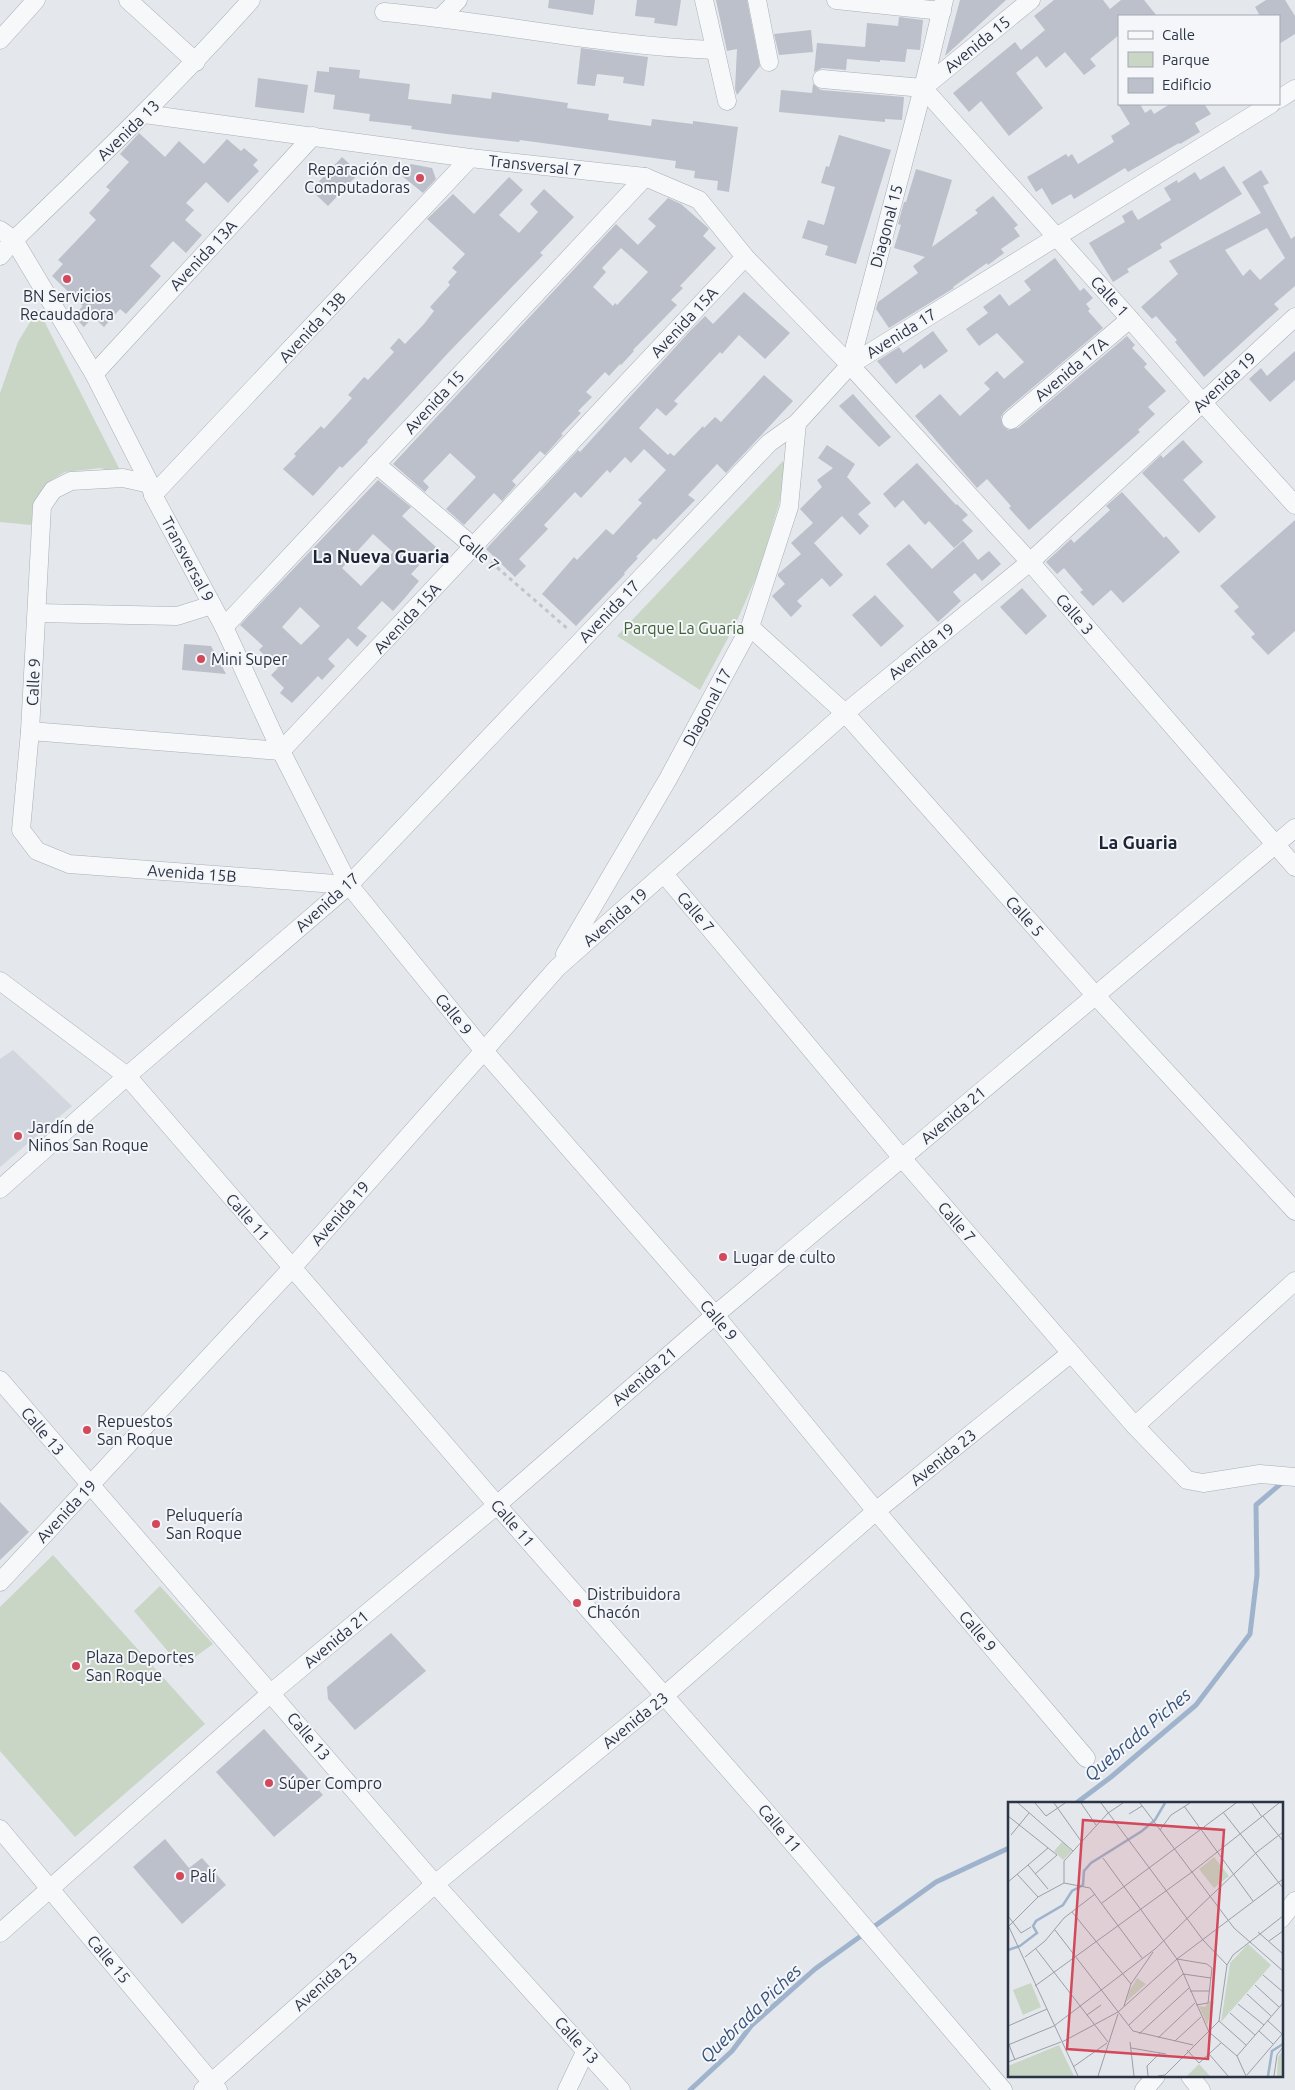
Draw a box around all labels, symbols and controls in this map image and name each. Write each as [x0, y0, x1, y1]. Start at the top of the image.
street label: Avenida 15 [941, 12, 1013, 76]
legend [1118, 15, 1280, 105]
text: Calle [1162, 26, 1195, 43]
text: Parque [1162, 51, 1210, 68]
text: Edificio [1162, 76, 1211, 93]
street label: Avenida 13 [93, 96, 163, 164]
street label: Transversal 7 [488, 151, 582, 179]
place label: Reparación de Computadoras [304, 160, 410, 196]
marker: Reparación de Computadoras [414, 172, 426, 184]
street label: Diagonal 15 [866, 183, 906, 269]
street label: Avenida 13A [166, 216, 241, 294]
street label: Calle 1 [1087, 272, 1133, 320]
marker: BN Servicios Recaudadora [61, 273, 73, 285]
street label: Avenida 15A [647, 283, 722, 361]
place label: BN Servicios Recaudadora [20, 287, 114, 323]
street label: Avenida 13B [275, 288, 349, 366]
street label: Avenida 17 [863, 304, 939, 362]
street label: Avenida 17A [1031, 333, 1112, 405]
street label: Avenida 19 [1189, 348, 1259, 416]
street label: Avenida 15 [400, 367, 468, 437]
street label: Transversal 9 [158, 514, 218, 604]
street label: Calle 7 [455, 529, 503, 575]
district label: La Nueva Guaria [313, 546, 449, 566]
street label: Avenida 17 [575, 576, 643, 646]
street label: Avenida 15A [370, 579, 445, 657]
street label: Calle 3 [1052, 590, 1098, 638]
park label: Parque La Guaria [624, 619, 744, 637]
street label: Avenida 19 [885, 619, 957, 683]
place label: Mini Super [211, 650, 287, 668]
marker: Mini Super [195, 653, 207, 665]
street label: Calle 9 [23, 658, 43, 706]
street label: Diagonal 17 [679, 665, 735, 749]
district label: La Guaria [1098, 832, 1178, 852]
street label: Avenida 15B [147, 861, 237, 885]
street label: Avenida 17 [292, 869, 362, 935]
street label: Avenida 19 [579, 884, 651, 950]
street label: Calle 7 [674, 888, 718, 936]
street label: Calle 5 [1002, 892, 1048, 940]
street label: Calle 9 [432, 990, 476, 1038]
street label: Avenida 21 [917, 1083, 989, 1147]
place label: Jardín de Niños San Roque [28, 1118, 148, 1154]
marker: Jardín de Niños San Roque [12, 1130, 24, 1142]
street label: Avenida 19 [307, 1177, 373, 1249]
street label: Calle 11 [223, 1190, 273, 1244]
street label: Calle 7 [934, 1198, 980, 1246]
place label: Lugar de culto [733, 1248, 836, 1266]
marker: Lugar de culto [717, 1251, 729, 1263]
street label: Calle 9 [697, 1296, 741, 1344]
street label: Avenida 21 [608, 1343, 680, 1409]
street label: Calle 13 [18, 1403, 68, 1459]
place label: Repuestos San Roque [97, 1412, 173, 1448]
marker: Repuestos San Roque [81, 1424, 93, 1436]
street label: Avenida 23 [907, 1425, 979, 1489]
street label: Avenida 19 [32, 1476, 100, 1546]
street label: Calle 11 [488, 1496, 538, 1550]
place label: Peluquería San Roque [166, 1506, 243, 1542]
marker: Peluquería San Roque [150, 1518, 162, 1530]
place label: Distribuidora Chacón [587, 1585, 681, 1621]
marker: Distribuidora Chacón [571, 1597, 583, 1609]
street label: Avenida 21 [300, 1607, 372, 1671]
street label: Calle 9 [956, 1607, 1000, 1655]
place label: Plaza Deportes San Roque [86, 1648, 194, 1684]
marker: Plaza Deportes San Roque [70, 1660, 82, 1672]
water label: Quebrada Piches [1080, 1683, 1195, 1785]
street label: Avenida 23 [599, 1688, 671, 1752]
street label: Calle 13 [284, 1708, 334, 1764]
place label: Súper Compro [279, 1774, 382, 1792]
marker: Súper Compro [263, 1777, 275, 1789]
street label: Calle 11 [755, 1800, 805, 1856]
inset map [1008, 1802, 1282, 2078]
place label: Palí [190, 1867, 217, 1885]
marker: Palí [174, 1870, 186, 1882]
street label: Calle 15 [84, 1931, 134, 1987]
street label: Avenida 23 [290, 1948, 360, 2014]
water label: Quebrada Piches [695, 1959, 806, 2067]
street label: Calle 13 [551, 2013, 603, 2067]

